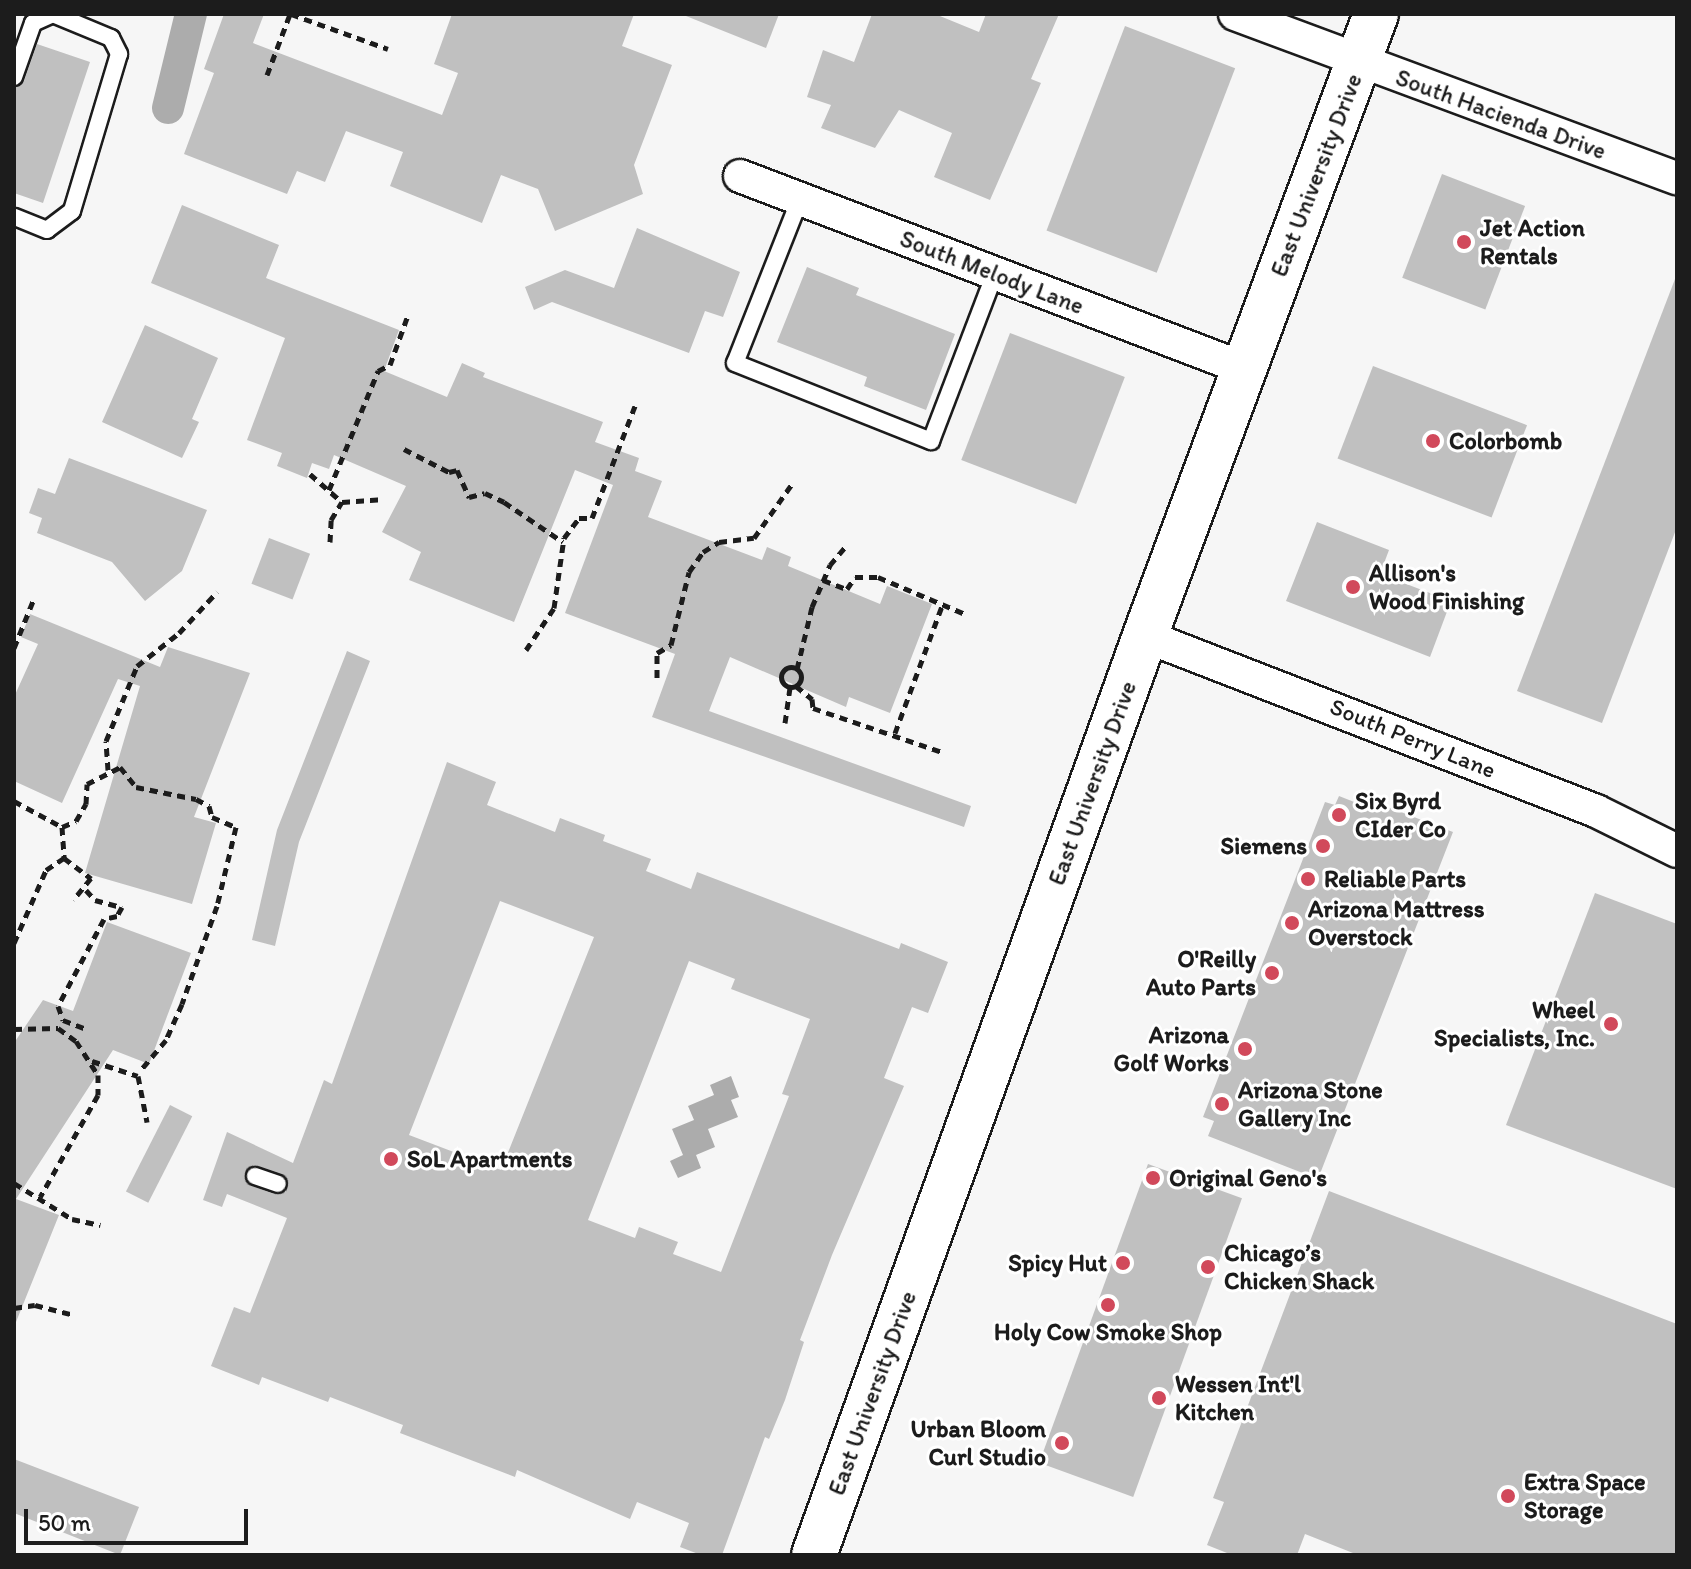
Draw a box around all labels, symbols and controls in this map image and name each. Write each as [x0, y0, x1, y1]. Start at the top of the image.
street label: South Hacienda Drive [1392, 63, 1610, 165]
street label: East University Drive [1264, 69, 1368, 281]
place label: Jet Action Rentals [1480, 214, 1585, 270]
street label: South Melody Lane [896, 224, 1088, 320]
marker: Jet Action Rentals [1455, 233, 1473, 251]
place label: Colorbomb [1449, 427, 1562, 455]
marker: Colorbomb [1424, 432, 1442, 450]
place label: Allison's Wood Finishing [1369, 559, 1525, 615]
marker: Allison's Wood Finishing [1344, 578, 1362, 596]
street label: East University Drive [1042, 677, 1142, 889]
street label: South Perry Lane [1327, 692, 1499, 784]
place label: Six Byrd CIder Co [1355, 787, 1446, 843]
marker: Six Byrd CIder Co [1330, 806, 1348, 824]
place label: Siemens [1221, 832, 1307, 860]
marker: Siemens [1314, 837, 1332, 855]
place label: Reliable Parts [1324, 865, 1466, 893]
marker: Reliable Parts [1299, 870, 1317, 888]
place label: Arizona Mattress Overstock [1308, 895, 1484, 951]
marker: Arizona Mattress Overstock [1283, 914, 1301, 932]
place label: O'Reilly Auto Parts [1146, 945, 1256, 1001]
marker: O'Reilly Auto Parts [1263, 964, 1281, 982]
place label: Wheel Specialists, Inc. [1434, 996, 1595, 1052]
marker: Wheel Specialists, Inc. [1602, 1015, 1620, 1033]
place label: Arizona Golf Works [1114, 1021, 1229, 1077]
marker: Arizona Golf Works [1236, 1040, 1254, 1058]
place label: Arizona Stone Gallery Inc [1238, 1076, 1383, 1132]
marker: Arizona Stone Gallery Inc [1213, 1095, 1231, 1113]
place label: SoL Apartments [407, 1145, 573, 1173]
marker: SoL Apartments [382, 1150, 400, 1168]
place label: Original Geno's [1169, 1164, 1328, 1192]
marker: Original Geno's [1144, 1169, 1162, 1187]
place label: Chicago’s Chicken Shack [1224, 1239, 1374, 1295]
place label: Spicy Hut [1008, 1249, 1107, 1277]
marker: Spicy Hut [1114, 1254, 1132, 1272]
marker: Chicago’s Chicken Shack [1199, 1258, 1217, 1276]
street label: East University Drive [822, 1287, 922, 1499]
marker: Holy Cow Smoke Shop [1099, 1296, 1117, 1314]
place label: Holy Cow Smoke Shop [994, 1318, 1222, 1346]
place label: Wessen Int'l Kitchen [1175, 1370, 1301, 1426]
marker: Wessen Int'l Kitchen [1150, 1389, 1168, 1407]
place label: Urban Bloom Curl Studio [910, 1415, 1046, 1471]
marker: Urban Bloom Curl Studio [1053, 1434, 1071, 1452]
place label: Extra Space Storage [1524, 1468, 1646, 1524]
marker: Extra Space Storage [1499, 1487, 1517, 1505]
scale bar [28, 1493, 252, 1543]
text: 50 m [38, 1508, 91, 1537]

